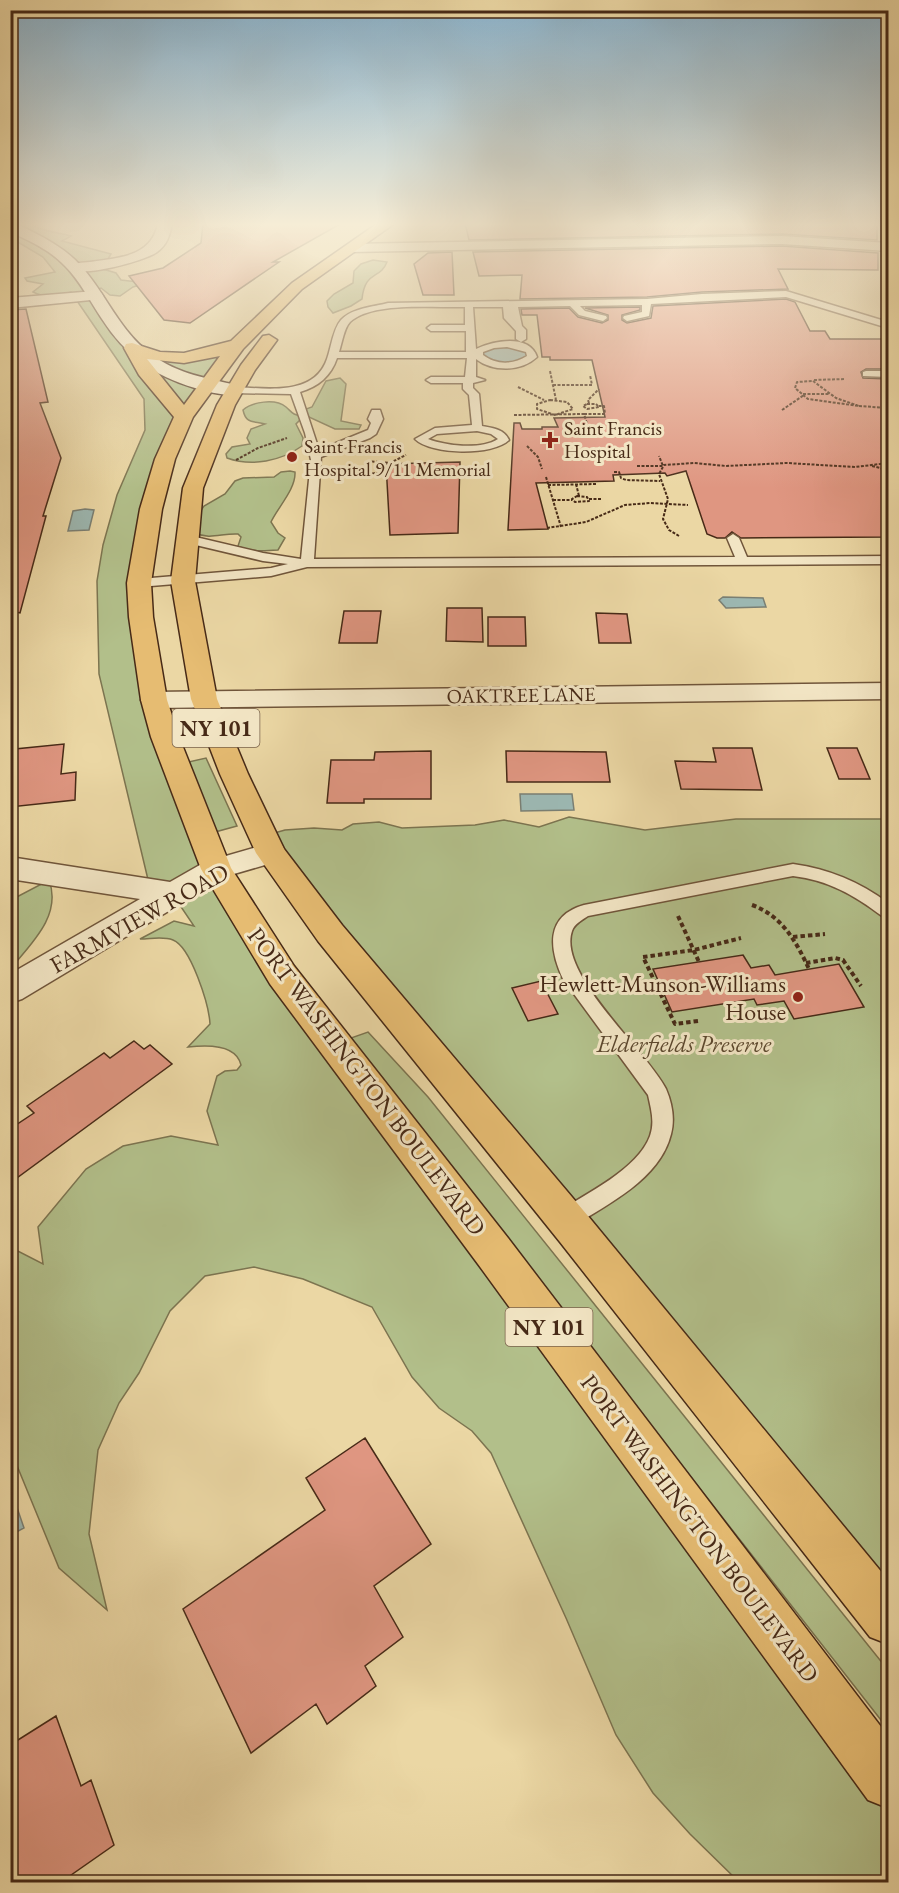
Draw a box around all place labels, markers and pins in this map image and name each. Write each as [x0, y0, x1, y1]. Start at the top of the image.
place label: Saint Francis Hospital [564, 415, 662, 464]
marker: Saint Francis Hospital [541, 431, 559, 449]
place label: Saint Francis Hospital 9/11 Memorial [304, 433, 491, 482]
marker: Saint Francis Hospital 9/11 Memorial [285, 450, 299, 464]
place label: Hewlett-Munson-Williams House [539, 968, 786, 1027]
marker: Hewlett-Munson-Williams House [791, 990, 805, 1004]

